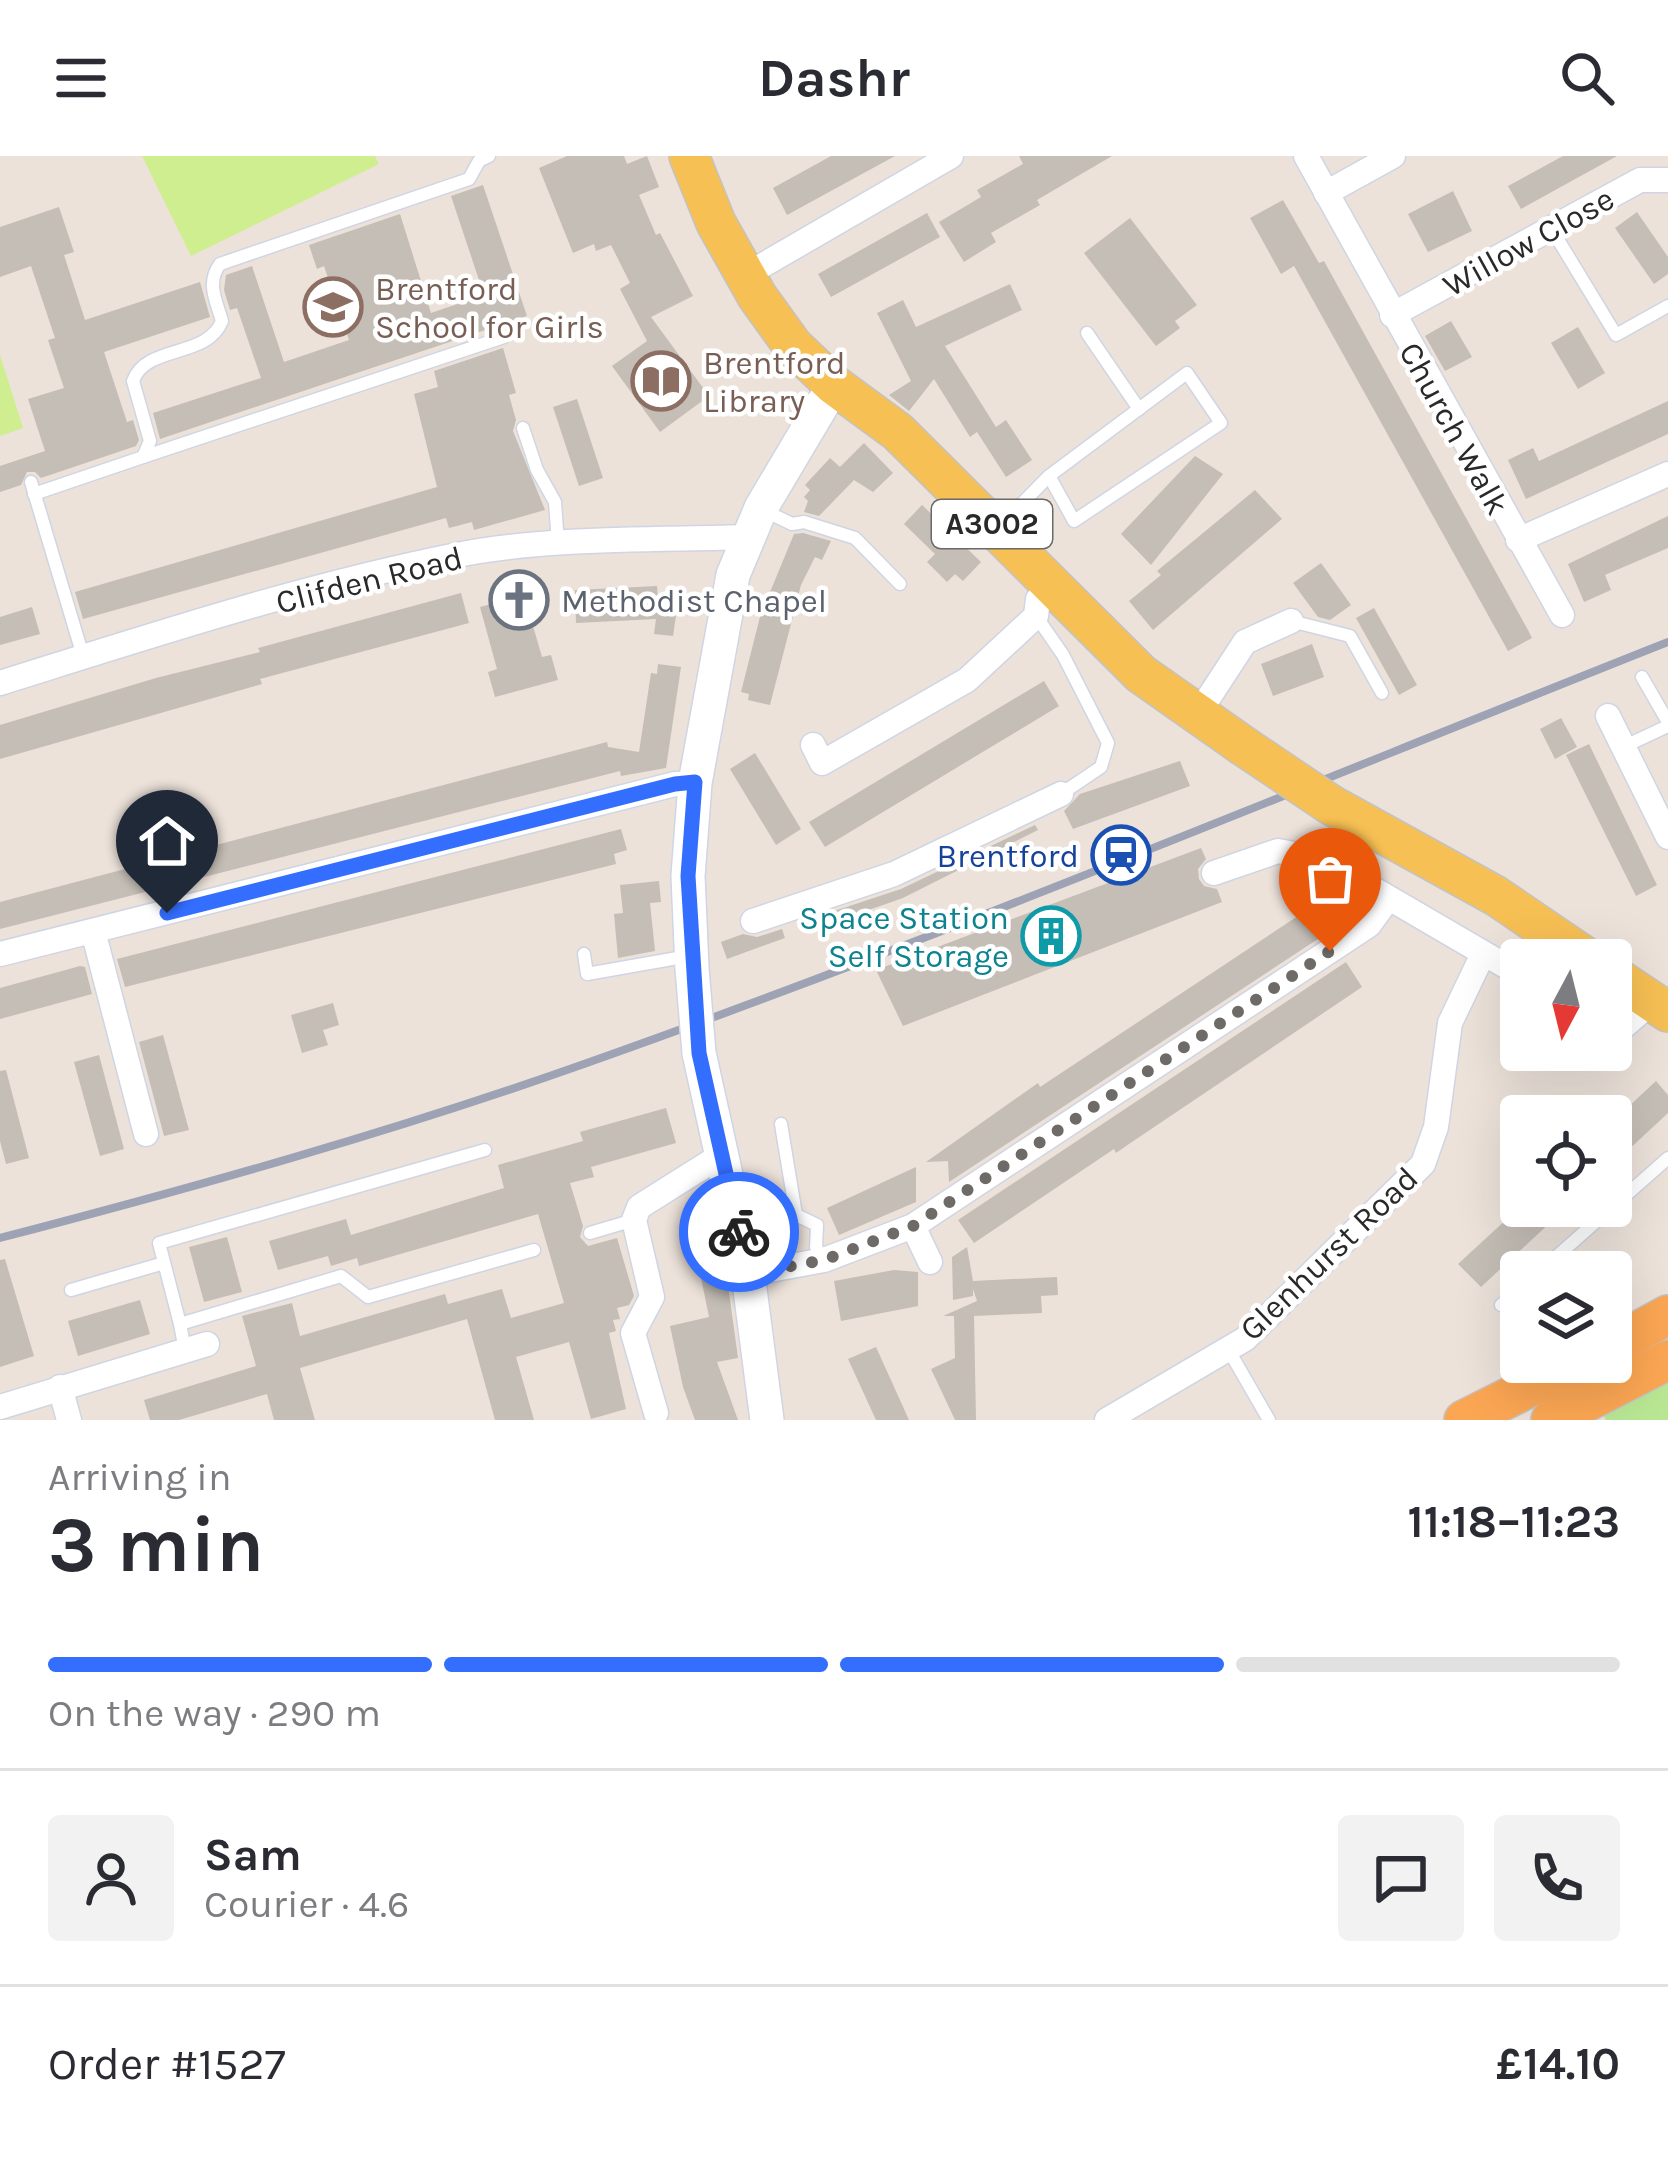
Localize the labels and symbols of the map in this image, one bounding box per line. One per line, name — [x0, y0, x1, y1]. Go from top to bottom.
street label: Willow Close — [1436, 179, 1621, 304]
place label: Brentford School for Girls — [375, 270, 604, 346]
school or university icon: Brentford School for Girls — [302, 276, 364, 338]
street label: Church Walk — [1391, 336, 1517, 521]
place label: Brentford Library — [703, 344, 846, 420]
library icon: Brentford Library — [630, 350, 692, 412]
road number: A3002 — [932, 500, 1052, 548]
street label: Clifden Road — [272, 538, 466, 621]
church icon: Methodist Chapel — [488, 569, 550, 631]
place label: Methodist Chapel — [561, 582, 827, 620]
pin — [116, 790, 218, 913]
station icon: Brentford — [1090, 824, 1152, 886]
pin — [1279, 828, 1381, 951]
place label: Brentford — [936, 837, 1079, 875]
place label: Space Station Self Storage — [799, 899, 1009, 975]
building icon: Space Station Self Storage — [1020, 905, 1082, 967]
north arrow — [1500, 939, 1632, 1071]
street label: Glenhurst Road — [1232, 1159, 1426, 1348]
courier — [679, 1172, 799, 1292]

